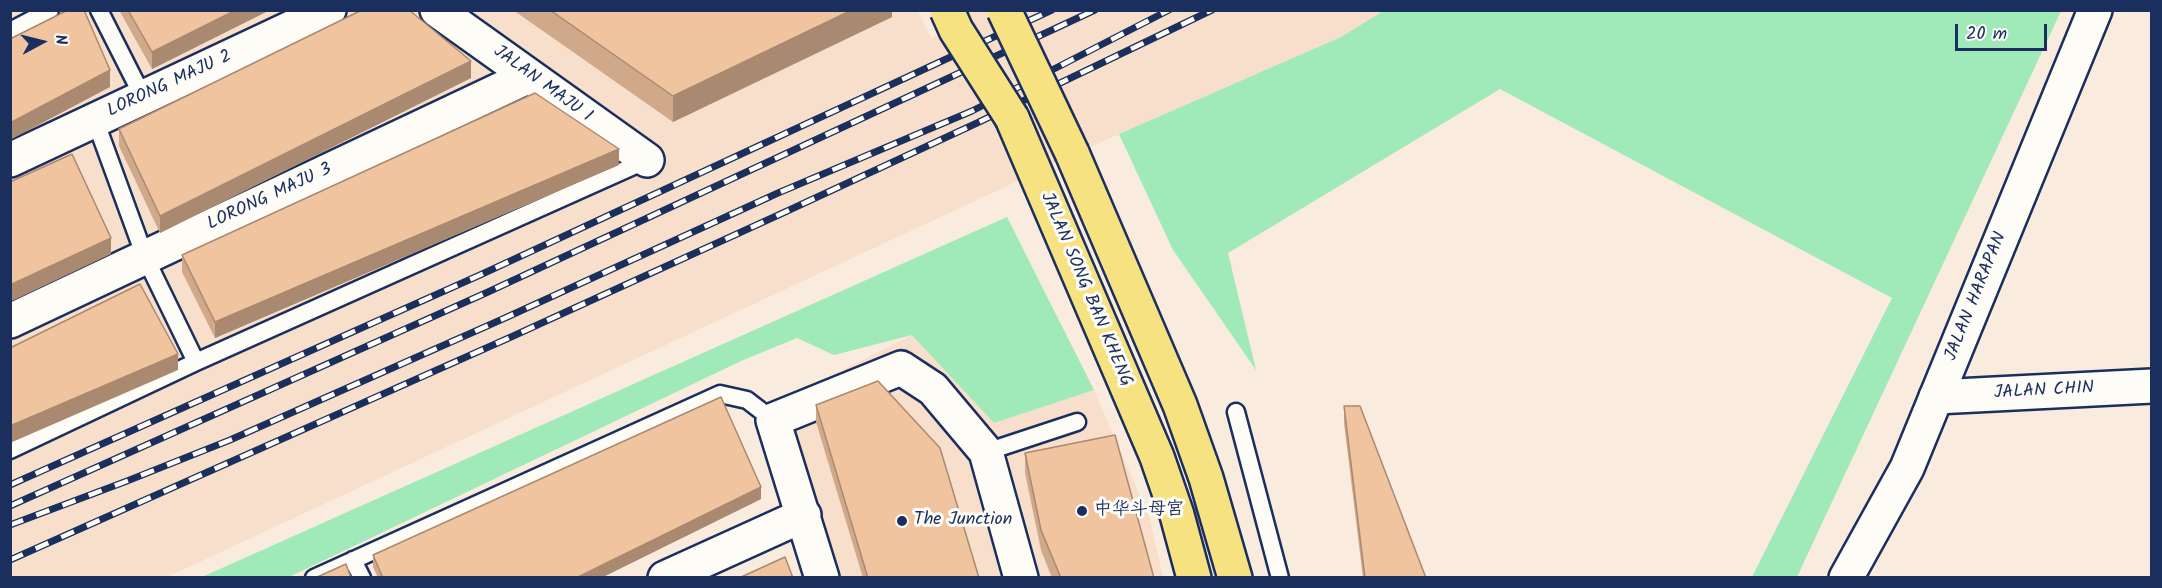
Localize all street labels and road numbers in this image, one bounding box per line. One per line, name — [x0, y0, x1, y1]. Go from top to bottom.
street label: JALAN MAJU 1 — [488, 42, 596, 128]
street label: LORONG MAJU 2 — [104, 47, 236, 123]
street label: LORONG MAJU 3 — [204, 160, 336, 236]
street label: JALAN SONG BAN KHENG — [1034, 190, 1136, 390]
street label: JALAN HARAPAN — [1941, 229, 2013, 365]
street label: JALAN CHIN — [1993, 379, 2095, 405]

